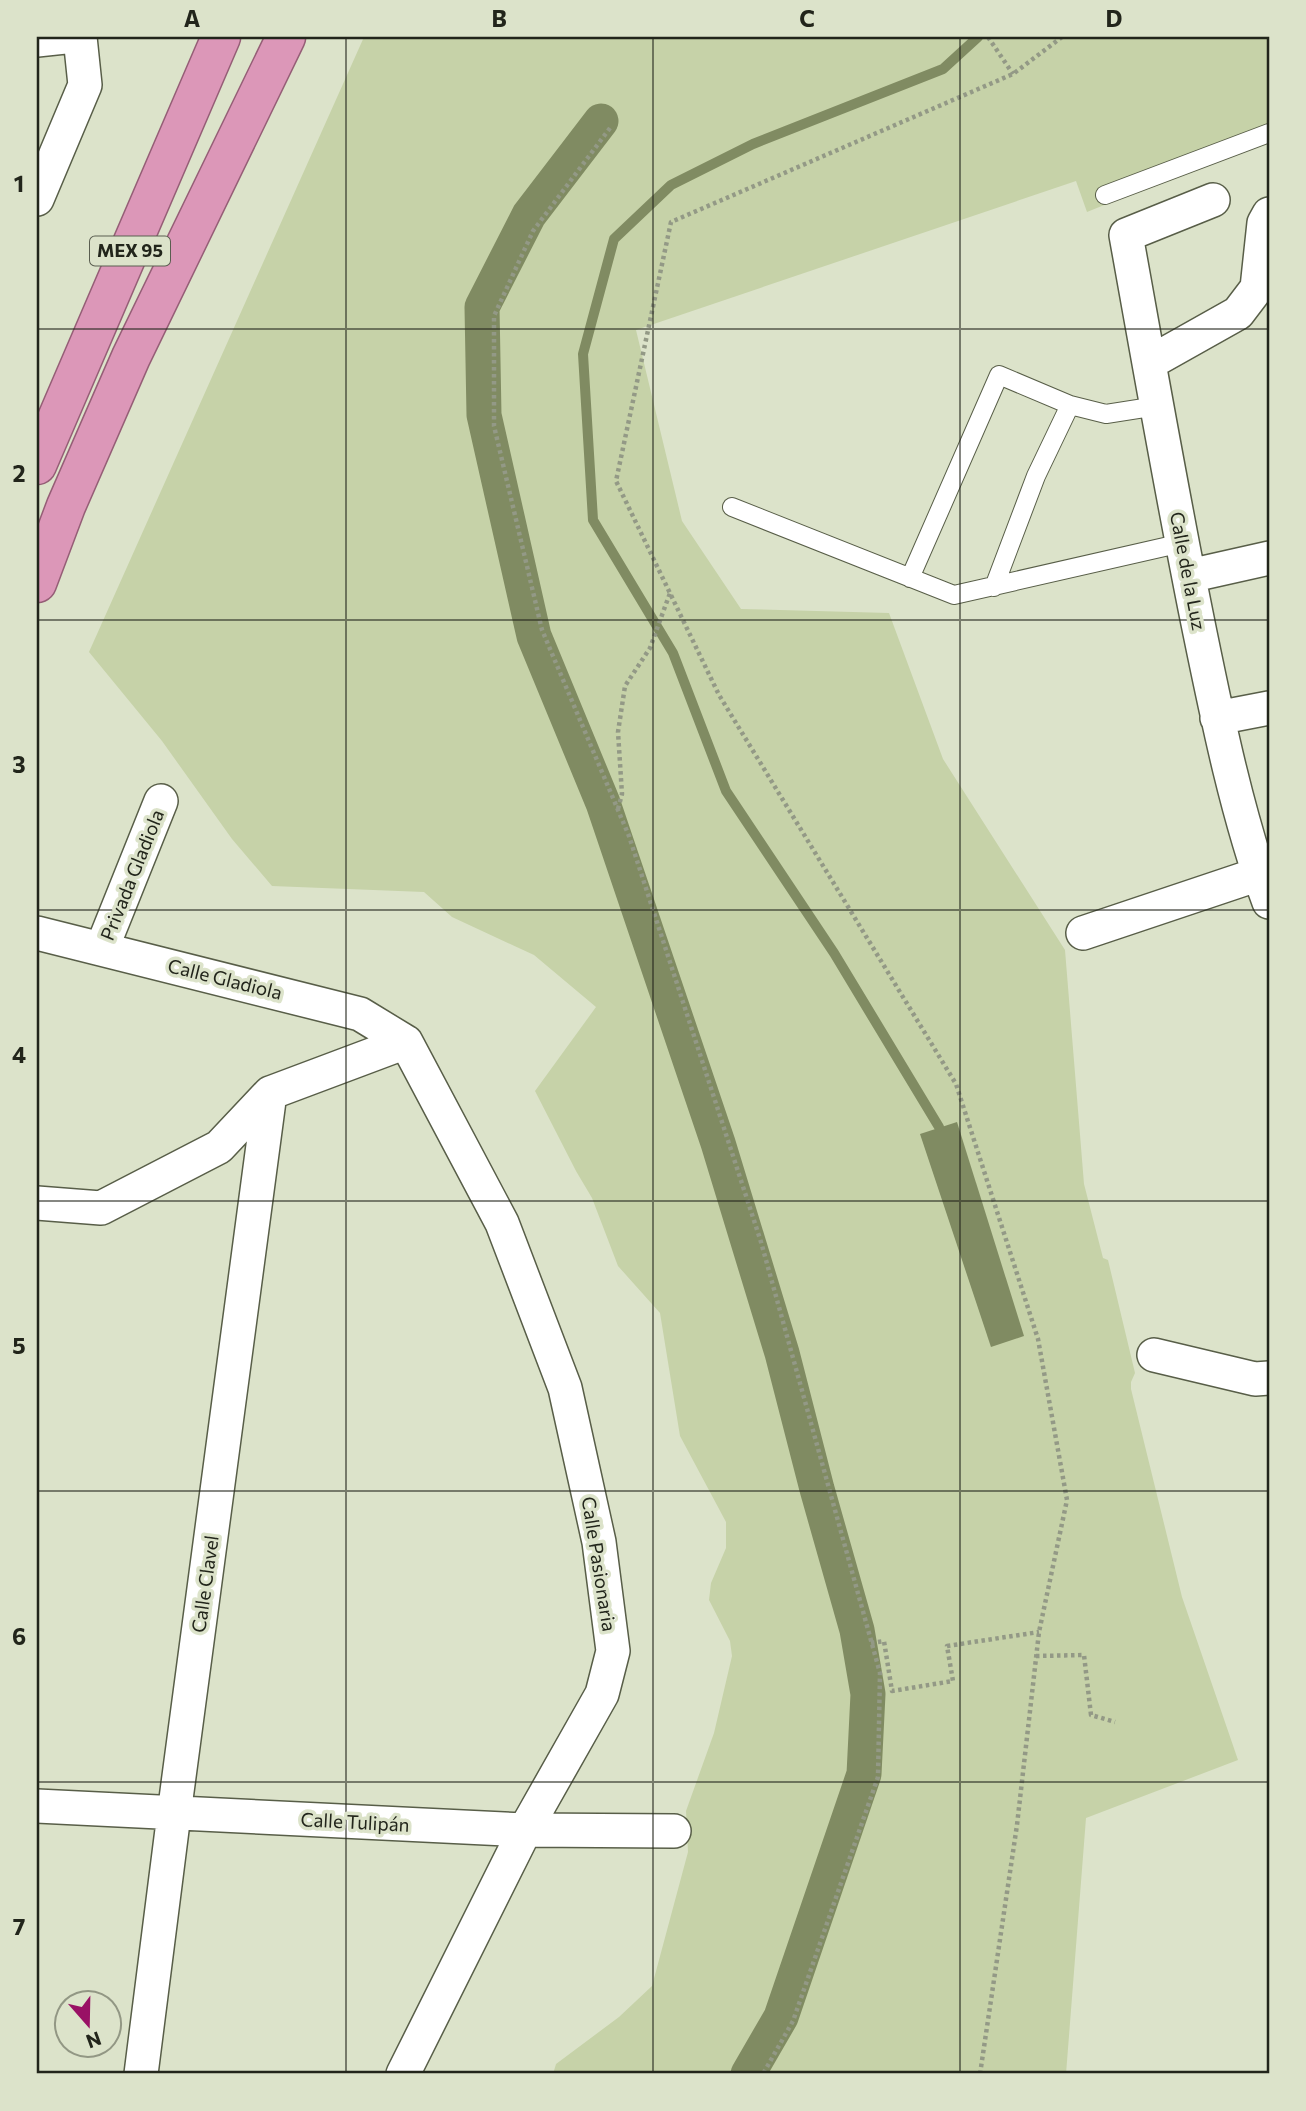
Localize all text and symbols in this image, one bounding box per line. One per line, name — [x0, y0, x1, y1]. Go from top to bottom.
text: A — [184, 4, 201, 32]
text: B — [491, 4, 507, 32]
text: C — [799, 4, 815, 32]
text: D — [1106, 4, 1123, 32]
text: 1 — [14, 169, 24, 197]
road number: MEX 95 — [90, 236, 170, 265]
text: 2 — [12, 459, 26, 487]
street label: Calle de la Luz — [1166, 510, 1211, 632]
text: 3 — [12, 750, 26, 778]
street label: Privada Gladiola — [95, 806, 168, 944]
street label: Calle Gladiola — [166, 953, 285, 1004]
text: 4 — [12, 1040, 26, 1068]
text: 5 — [12, 1331, 26, 1359]
street label: Calle Pasionaria — [577, 1495, 622, 1633]
street label: Calle Clavel — [186, 1534, 223, 1634]
text: 6 — [12, 1622, 26, 1650]
street label: Calle Tulipán — [300, 1807, 410, 1836]
text: 7 — [13, 1912, 25, 1940]
north arrow — [52, 1988, 122, 2058]
text: N — [83, 2027, 105, 2054]

